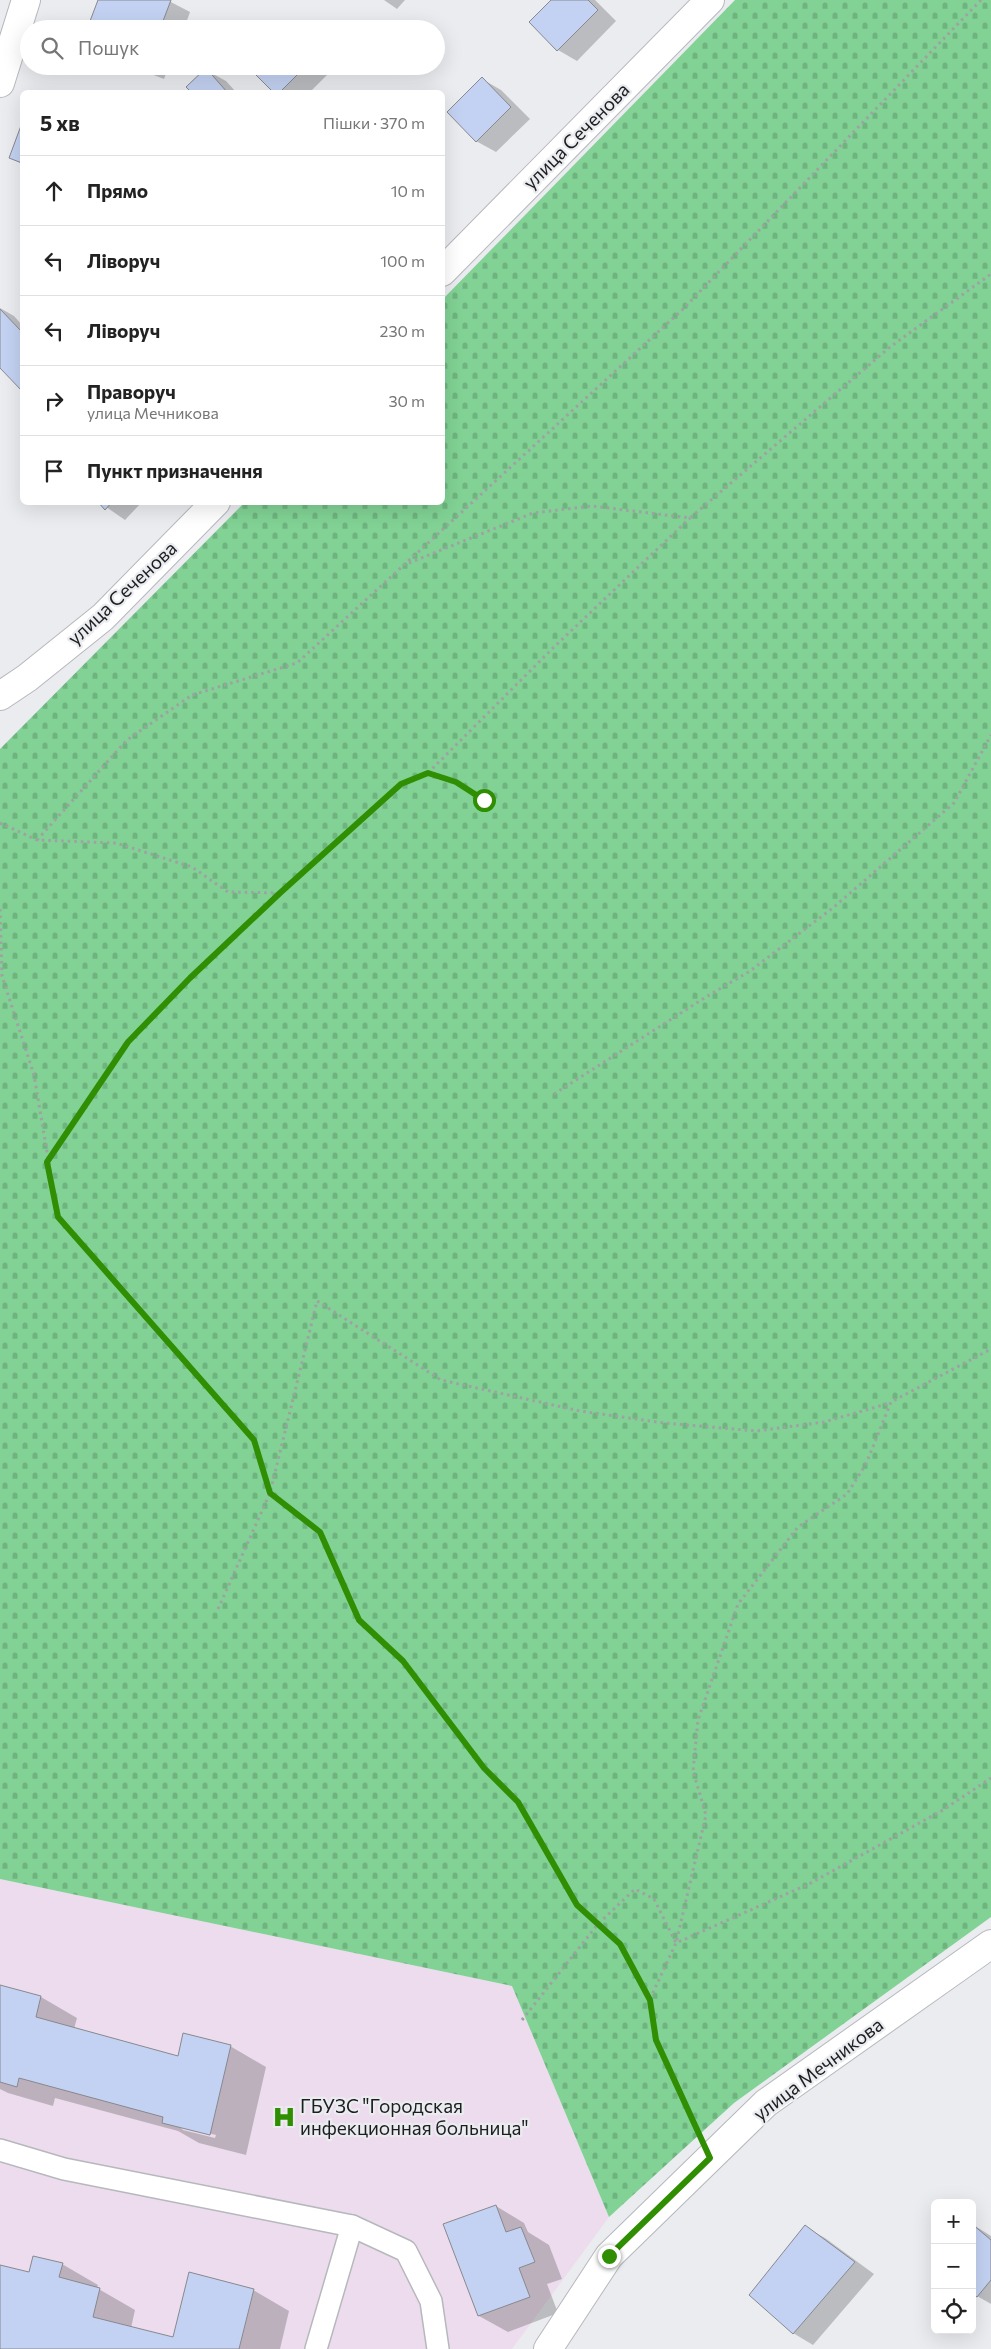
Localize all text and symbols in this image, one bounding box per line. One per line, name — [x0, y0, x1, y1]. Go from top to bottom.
search box — [20, 20, 445, 75]
icon: search — [38, 34, 66, 62]
text: Пошук — [78, 36, 139, 59]
street label: улица Сеченова — [518, 78, 634, 194]
text: 5 хв — [40, 110, 80, 135]
text: Пішки · 370 m — [323, 113, 425, 132]
icon: ahead — [40, 177, 68, 205]
text: Прямо — [87, 179, 148, 202]
text: 10 m — [391, 181, 425, 200]
icon: left — [40, 247, 68, 275]
text: Ліворуч — [87, 249, 160, 272]
text: 100 m — [380, 251, 425, 270]
icon: left — [40, 317, 68, 345]
text: Ліворуч — [87, 319, 160, 342]
text: 230 m — [380, 321, 425, 340]
text: Праворуч — [87, 380, 176, 403]
icon: right — [40, 387, 68, 415]
text: 30 m — [388, 391, 425, 410]
text: улица Мечникова — [87, 403, 219, 422]
icon: arrive — [40, 457, 68, 485]
text: Пункт призначення — [87, 459, 263, 482]
street label: улица Сеченова — [62, 536, 181, 649]
route start — [473, 789, 496, 812]
street label: улица Мечникова — [748, 2012, 887, 2125]
place label: ГБУЗС "Городская инфекционная больница" — [300, 2094, 528, 2139]
hospital icon: ГБУЗС "Городская инфекционная больница" — [271, 2104, 297, 2130]
map controls — [931, 2199, 976, 2334]
button: + — [931, 2199, 976, 2244]
button: − — [931, 2244, 976, 2289]
route end — [598, 2245, 621, 2268]
button: locate — [931, 2289, 976, 2334]

